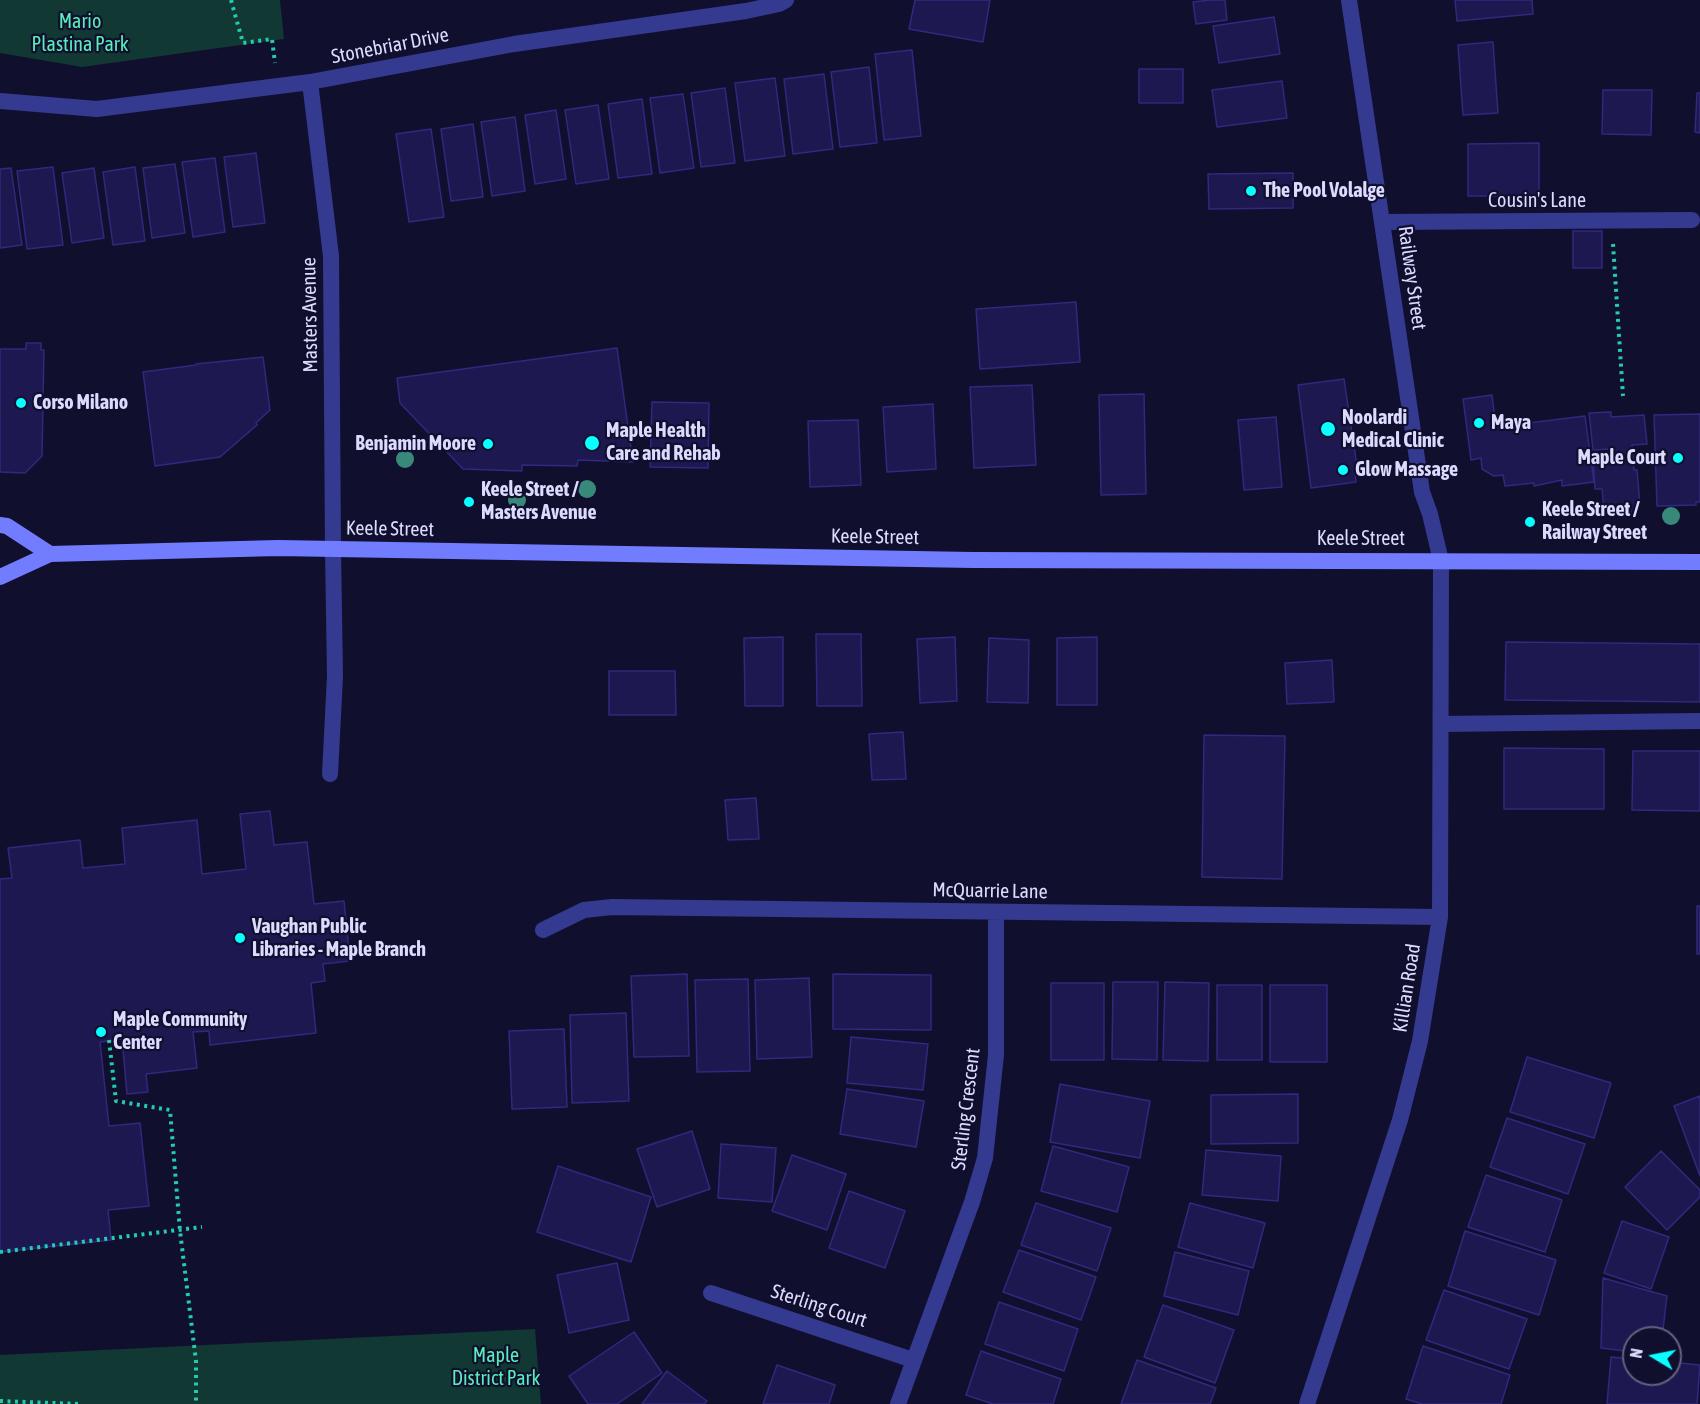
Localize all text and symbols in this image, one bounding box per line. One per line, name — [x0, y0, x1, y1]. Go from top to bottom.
park label: Mario Plastina Park — [32, 10, 128, 57]
street label: Stonebriar Drive — [329, 23, 451, 69]
place label: The Pool Volalge — [1263, 179, 1385, 203]
marker: The Pool Volalge — [1244, 184, 1258, 198]
street label: Cousin's Lane — [1488, 189, 1586, 213]
street label: Railway Street — [1393, 224, 1431, 332]
street label: Masters Avenue — [297, 257, 323, 373]
place label: Corso Milano — [33, 391, 128, 415]
marker: Corso Milano — [14, 396, 28, 410]
place label: Noolardi Medical Clinic — [1342, 406, 1444, 453]
place label: Maya — [1491, 411, 1531, 435]
marker: Maya — [1472, 416, 1486, 430]
place label: Maple Health Care and Rehab — [606, 419, 721, 466]
marker: Noolardi Medical Clinic — [1319, 420, 1337, 438]
place label: Benjamin Moore — [355, 432, 476, 456]
marker: Maple Health Care and Rehab — [583, 434, 601, 452]
marker: Benjamin Moore — [481, 437, 495, 451]
place label: Maple Court — [1577, 446, 1666, 470]
marker: Maple Court — [1671, 451, 1685, 465]
place label: Glow Massage — [1355, 458, 1458, 482]
marker: Glow Massage — [1336, 463, 1350, 477]
place label: Keele Street / Masters Avenue — [481, 478, 596, 525]
marker: Keele Street / Masters Avenue — [462, 495, 476, 509]
place label: Keele Street / Railway Street — [1542, 498, 1647, 545]
marker: Keele Street / Railway Street — [1523, 515, 1537, 529]
street label: Keele Street — [346, 516, 434, 542]
street label: Keele Street — [831, 524, 919, 550]
street label: Keele Street — [1317, 527, 1405, 551]
street label: McQuarrie Lane — [932, 878, 1048, 904]
place label: Vaughan Public Libraries - Maple Branch — [252, 915, 426, 962]
marker: Vaughan Public Libraries - Maple Branch — [233, 931, 247, 945]
street label: Killian Road — [1388, 942, 1426, 1034]
place label: Maple Community Center — [113, 1008, 247, 1055]
marker: Maple Community Center — [94, 1025, 108, 1039]
street label: Sterling Crescent — [947, 1047, 985, 1171]
street label: Sterling Court — [768, 1279, 870, 1333]
north arrow — [1622, 1326, 1682, 1386]
park label: Maple District Park — [452, 1344, 540, 1391]
text: N — [1627, 1347, 1646, 1359]

